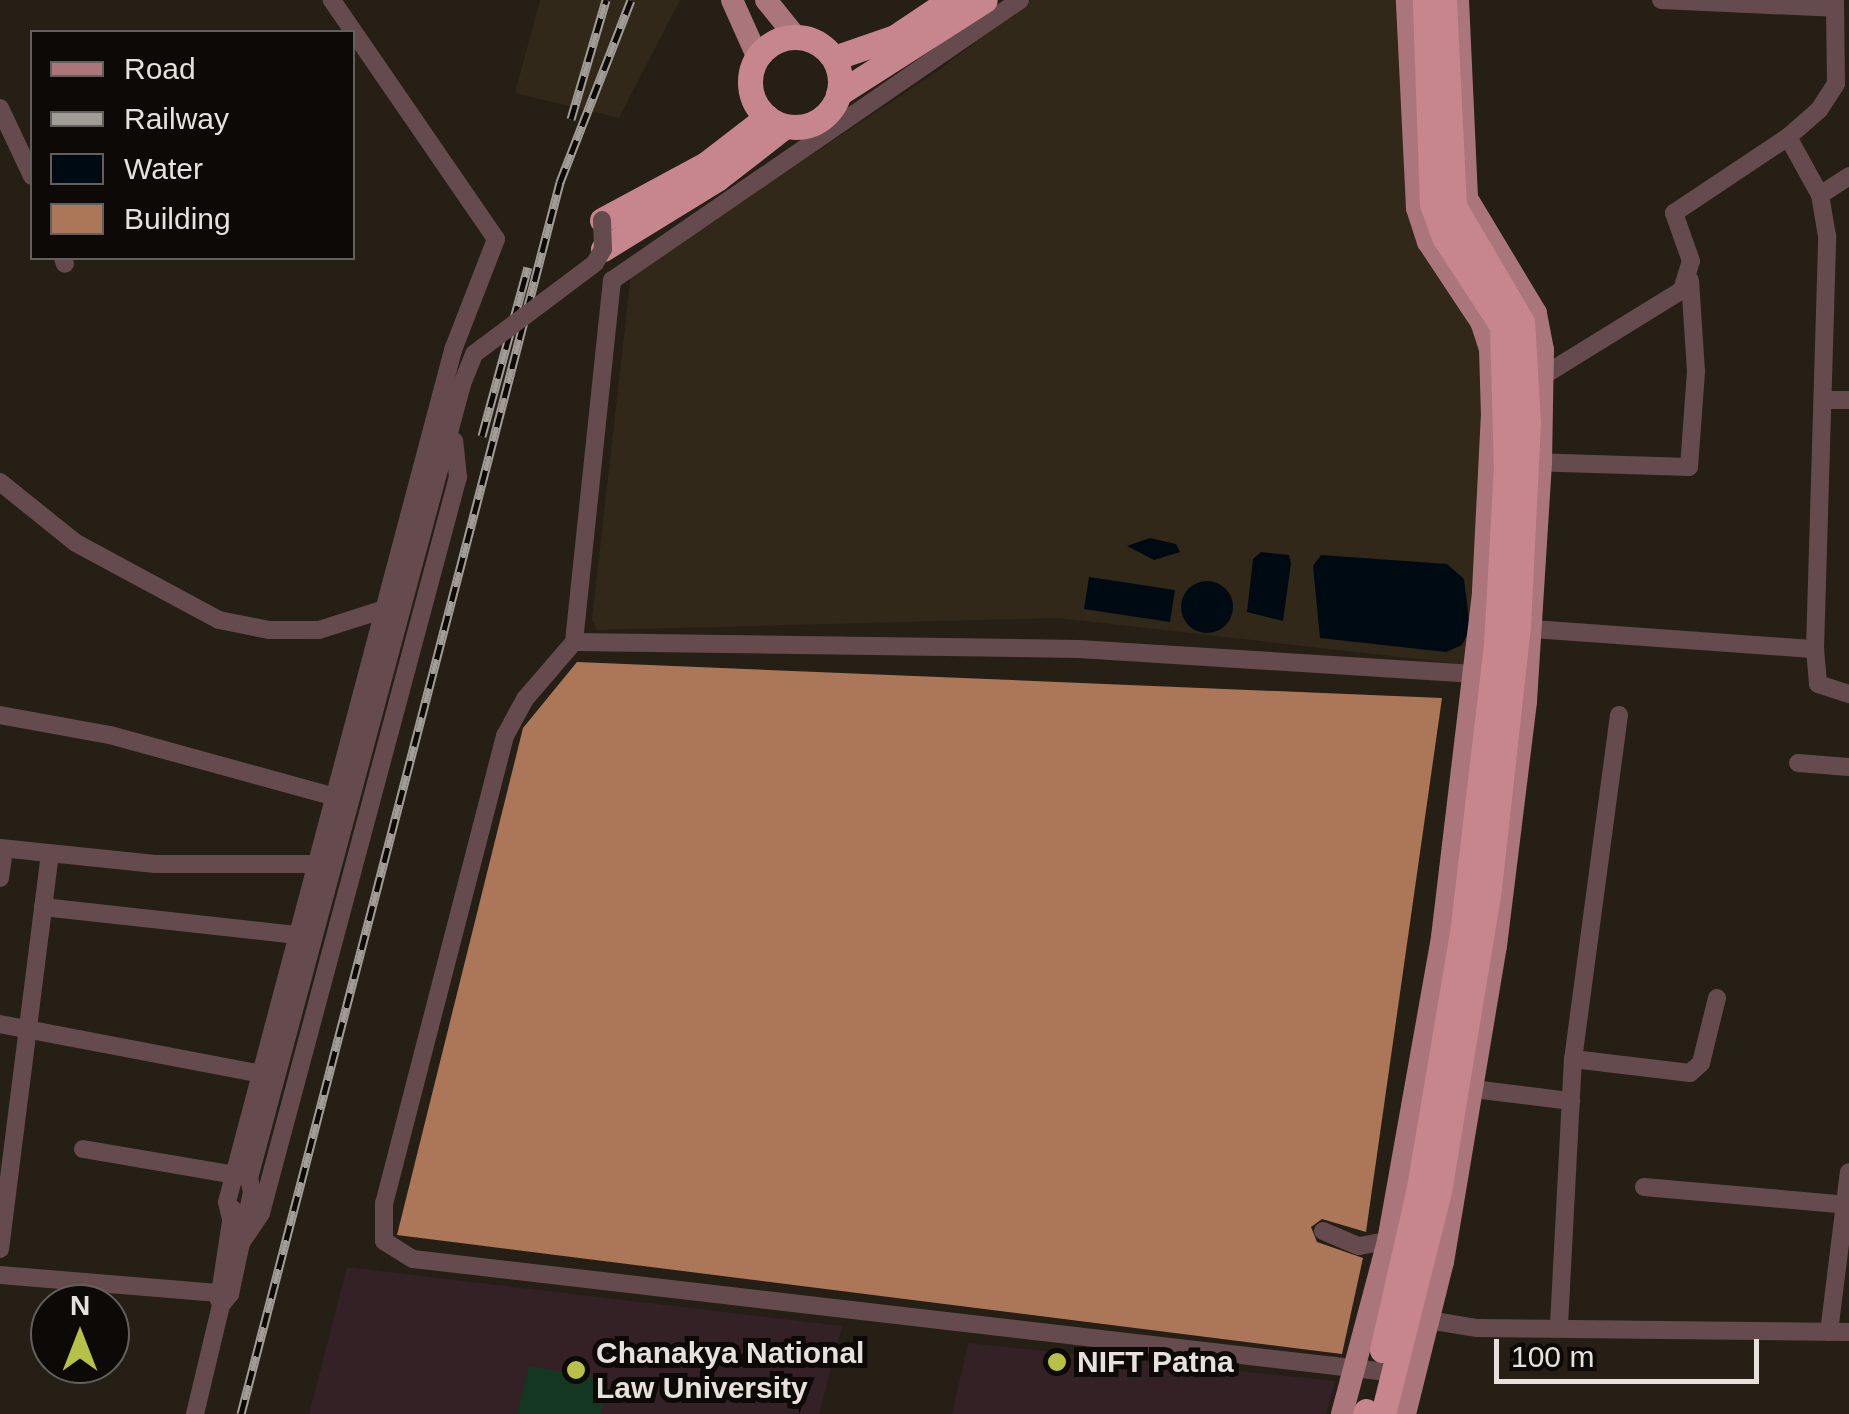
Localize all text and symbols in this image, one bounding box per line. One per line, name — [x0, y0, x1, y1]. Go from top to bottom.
legend — [30, 30, 355, 260]
text: Road — [124, 52, 196, 85]
text: Railway — [124, 102, 229, 135]
text: Water — [124, 152, 203, 185]
text: Building — [124, 202, 231, 235]
north arrow — [30, 1284, 130, 1384]
text: N — [70, 1290, 90, 1321]
scale bar — [1499, 1319, 1764, 1381]
place label: Chanakya National Law University — [596, 1335, 864, 1406]
text: 100 m — [1511, 1340, 1594, 1373]
place label: NIFT Patna — [1077, 1344, 1234, 1380]
marker: NIFT Patna — [1046, 1351, 1068, 1373]
marker: Chanakya National Law University — [565, 1359, 587, 1381]

